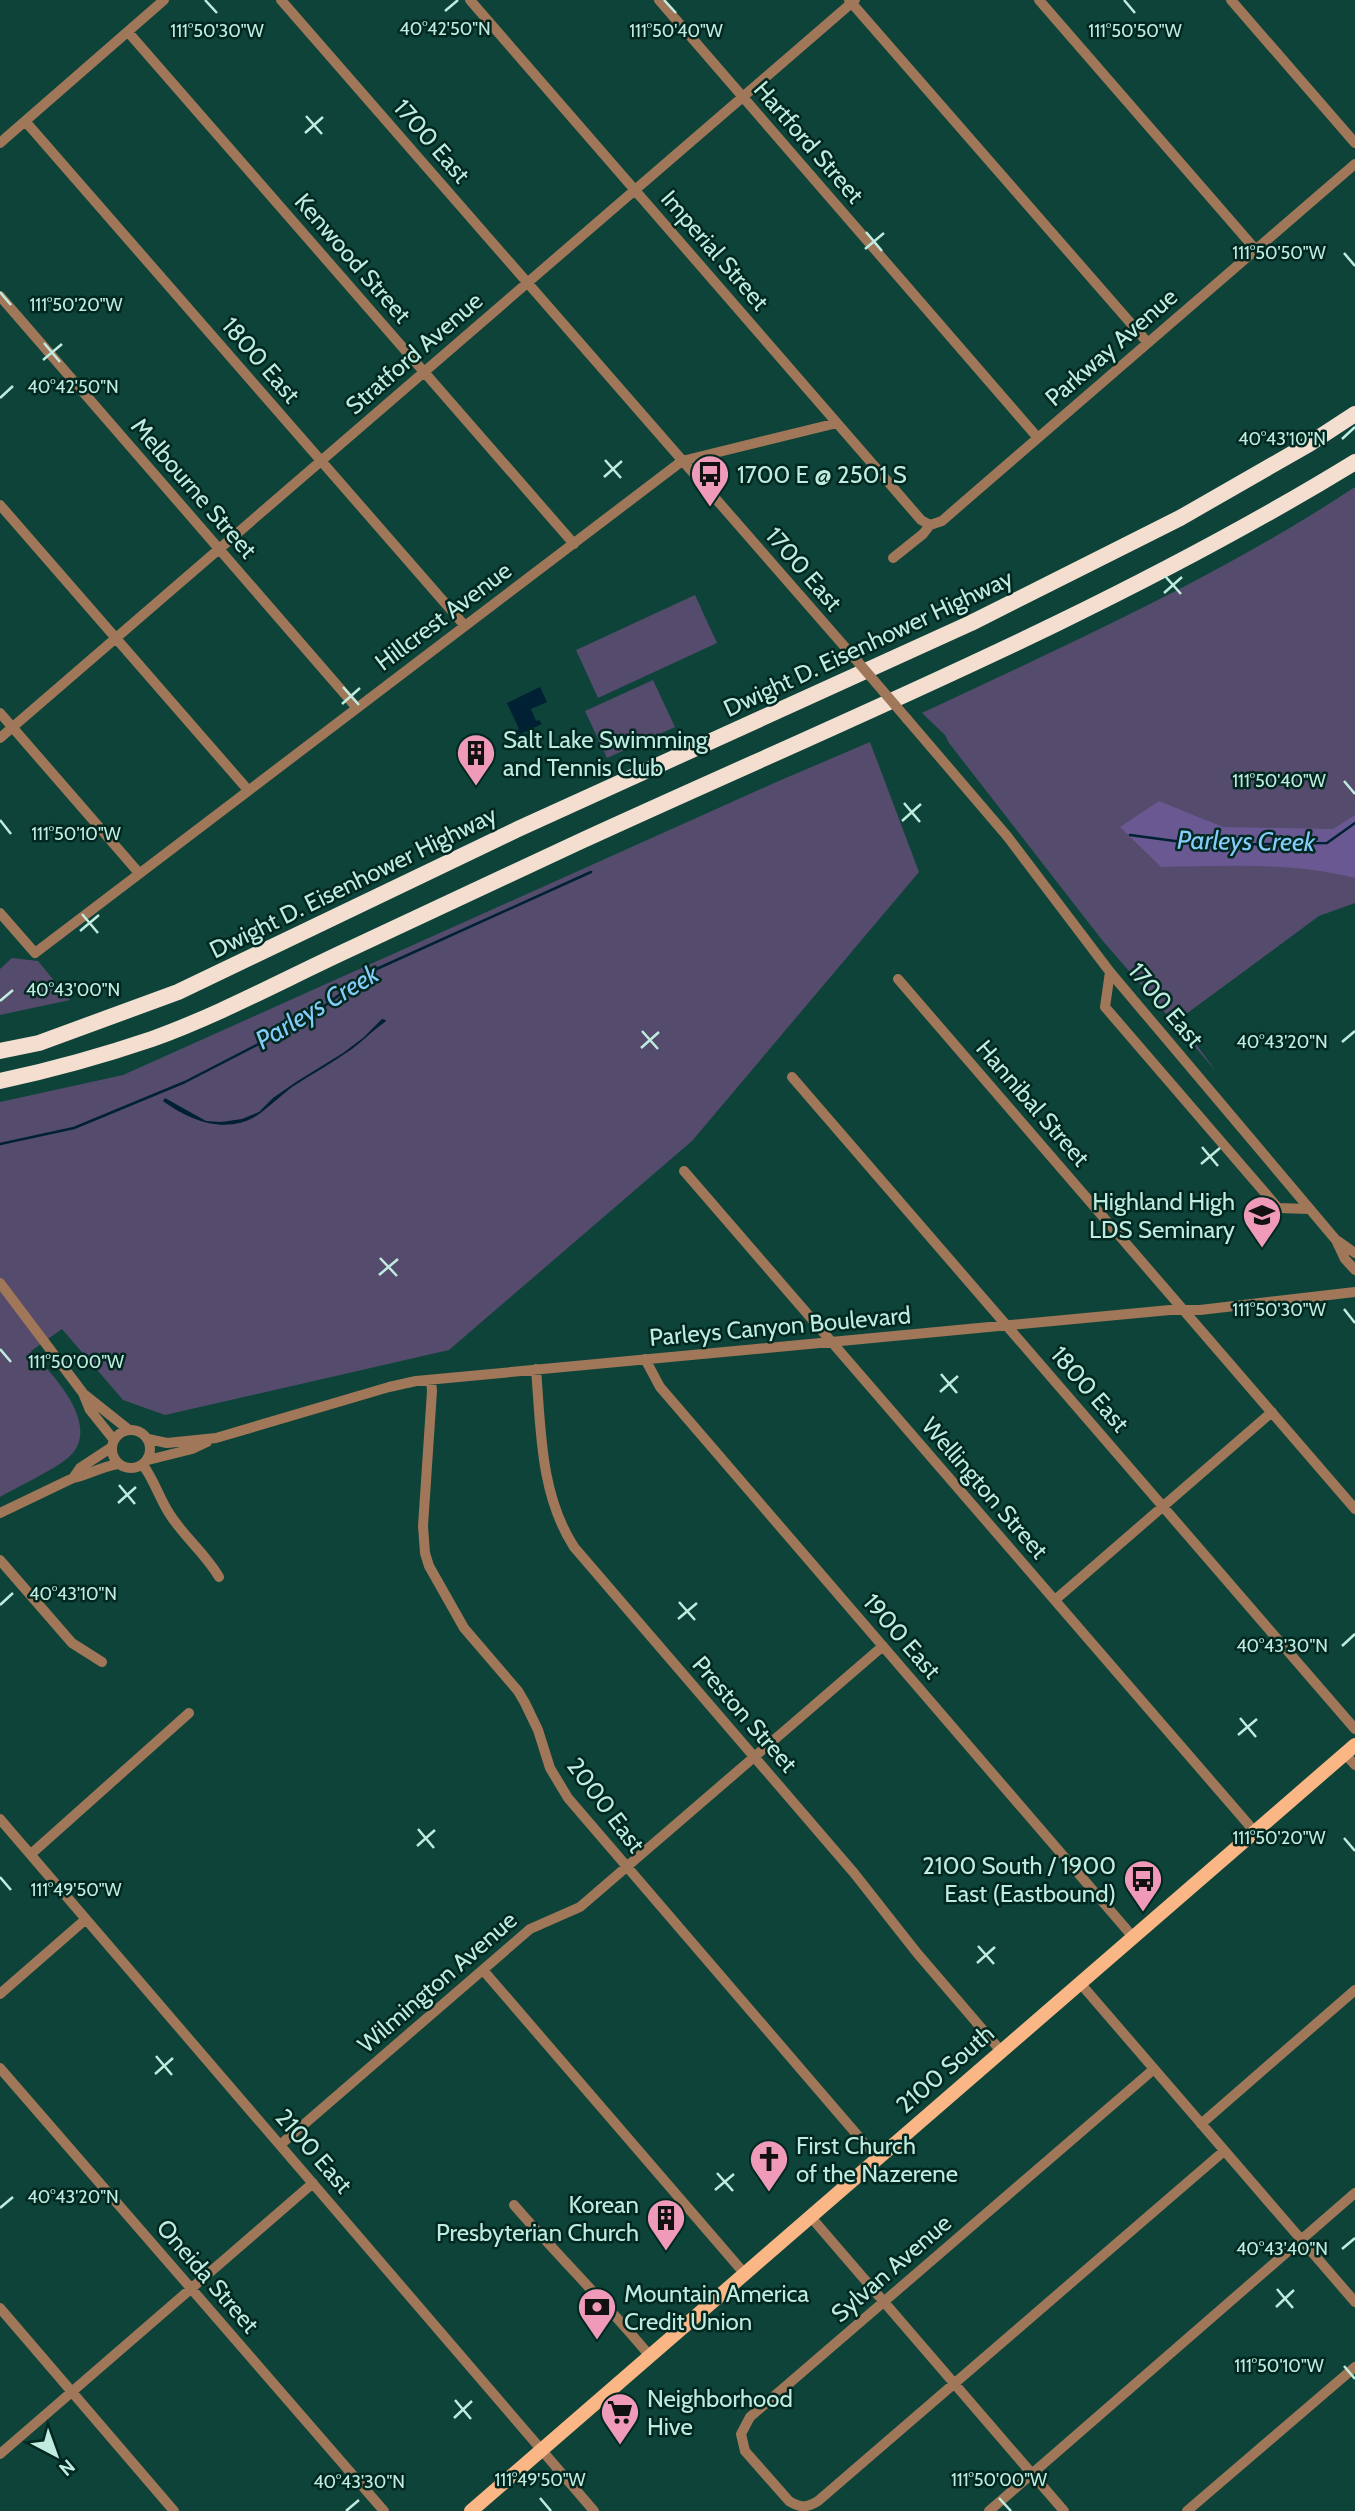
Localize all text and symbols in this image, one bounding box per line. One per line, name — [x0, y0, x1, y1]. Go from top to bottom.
text: 40°42'50"N — [399, 18, 491, 40]
text: 111°50'30"W — [170, 20, 264, 42]
text: 111°50'40"W — [629, 20, 723, 42]
text: 111°50'50"W — [1088, 20, 1182, 42]
street label: Hartford Street — [748, 75, 870, 209]
street label: 1700 East — [388, 93, 476, 189]
street label: Imperial Street — [655, 184, 775, 316]
street label: Kenwood Street — [289, 187, 417, 329]
text: 111°50'50"W — [1232, 242, 1326, 264]
street label: Parkway Avenue — [1039, 282, 1183, 412]
street label: Stratford Avenue — [340, 286, 488, 420]
text: 111°50'20"W — [29, 294, 123, 316]
street label: 1800 East — [216, 311, 306, 409]
text: 40°42'50"N — [27, 376, 119, 398]
street label: Melbourne Street — [125, 412, 263, 564]
text: 40°43'10"N — [1238, 428, 1326, 450]
bus stop icon: 1700 E @ 2501 S — [689, 453, 731, 508]
place label: 1700 E @ 2501 S — [737, 460, 907, 489]
street label: 1700 East — [760, 521, 848, 617]
street label: Hillcrest Avenue — [369, 555, 517, 677]
street label: Dwight D. Eisenhower Highway — [719, 563, 1017, 723]
place label: Salt Lake Swimming and Tennis Club — [503, 725, 709, 782]
building icon: Salt Lake Swimming and Tennis Club — [455, 732, 497, 787]
text: 111°50'40"W — [1232, 770, 1326, 792]
street label: Dwight D. Eisenhower Highway — [205, 800, 501, 964]
text: 111°50'10"W — [31, 823, 121, 845]
water label: Parleys Creek — [1177, 824, 1316, 858]
water label: Parleys Creek — [249, 957, 385, 1056]
street label: 1700 East — [1122, 957, 1210, 1053]
text: 40°43'00"N — [26, 979, 120, 1001]
text: 40°43'20"N — [1236, 1031, 1328, 1053]
street label: Hannibal Street — [970, 1034, 1096, 1172]
place label: Highland High LDS Seminary — [1089, 1187, 1235, 1244]
school or university icon: Highland High LDS Seminary — [1241, 1194, 1283, 1249]
text: 111°50'30"W — [1232, 1299, 1326, 1321]
street label: Parleys Canyon Boulevard — [648, 1300, 912, 1352]
street label: 1800 East — [1045, 1340, 1135, 1438]
text: 111°50'00"W — [28, 1351, 124, 1373]
street label: Wellington Street — [916, 1411, 1054, 1565]
text: 40°43'10"N — [29, 1583, 117, 1605]
street label: 1900 East — [857, 1588, 947, 1684]
text: 40°43'30"N — [1236, 1635, 1328, 1657]
street label: Preston Street — [687, 1650, 803, 1778]
street label: 2000 East — [561, 1752, 651, 1858]
text: 111°50'20"W — [1232, 1827, 1326, 1849]
place label: 2100 South / 1900 East (Eastbound) — [922, 1851, 1116, 1908]
bus stop icon: 2100 South / 1900 East (Eastbound) — [1122, 1858, 1164, 1913]
text: 111°49'50"W — [30, 1879, 122, 1901]
street label: Wilmington Avenue — [352, 1905, 522, 2059]
street label: 2100 South — [890, 2019, 1000, 2119]
street label: 2100 East — [270, 2103, 358, 2199]
place label: First Church of the Nazerene — [796, 2131, 958, 2188]
church icon: First Church of the Nazerene — [748, 2138, 790, 2193]
text: 40°43'20"N — [27, 2186, 119, 2208]
place label: Korean Presbyterian Church — [436, 2190, 639, 2247]
building icon: Korean Presbyterian Church — [645, 2197, 687, 2252]
street label: Sylvan Avenue — [825, 2208, 957, 2328]
street label: Oneida Street — [151, 2213, 265, 2339]
text: 40°43'40"N — [1236, 2238, 1328, 2260]
place label: Mountain America Credit Union — [624, 2279, 809, 2336]
bank icon: Mountain America Credit Union — [576, 2286, 618, 2341]
text: 111°50'10"W — [1234, 2355, 1324, 2377]
place label: Neighborhood Hive — [647, 2384, 793, 2441]
supermarket icon: Neighborhood Hive — [599, 2391, 641, 2446]
north arrow — [21, 2420, 91, 2490]
text: N — [54, 2454, 79, 2481]
text: 111°49'50"W — [494, 2469, 586, 2491]
text: 111°50'00"W — [951, 2469, 1047, 2491]
text: 40°43'30"N — [313, 2471, 405, 2493]

